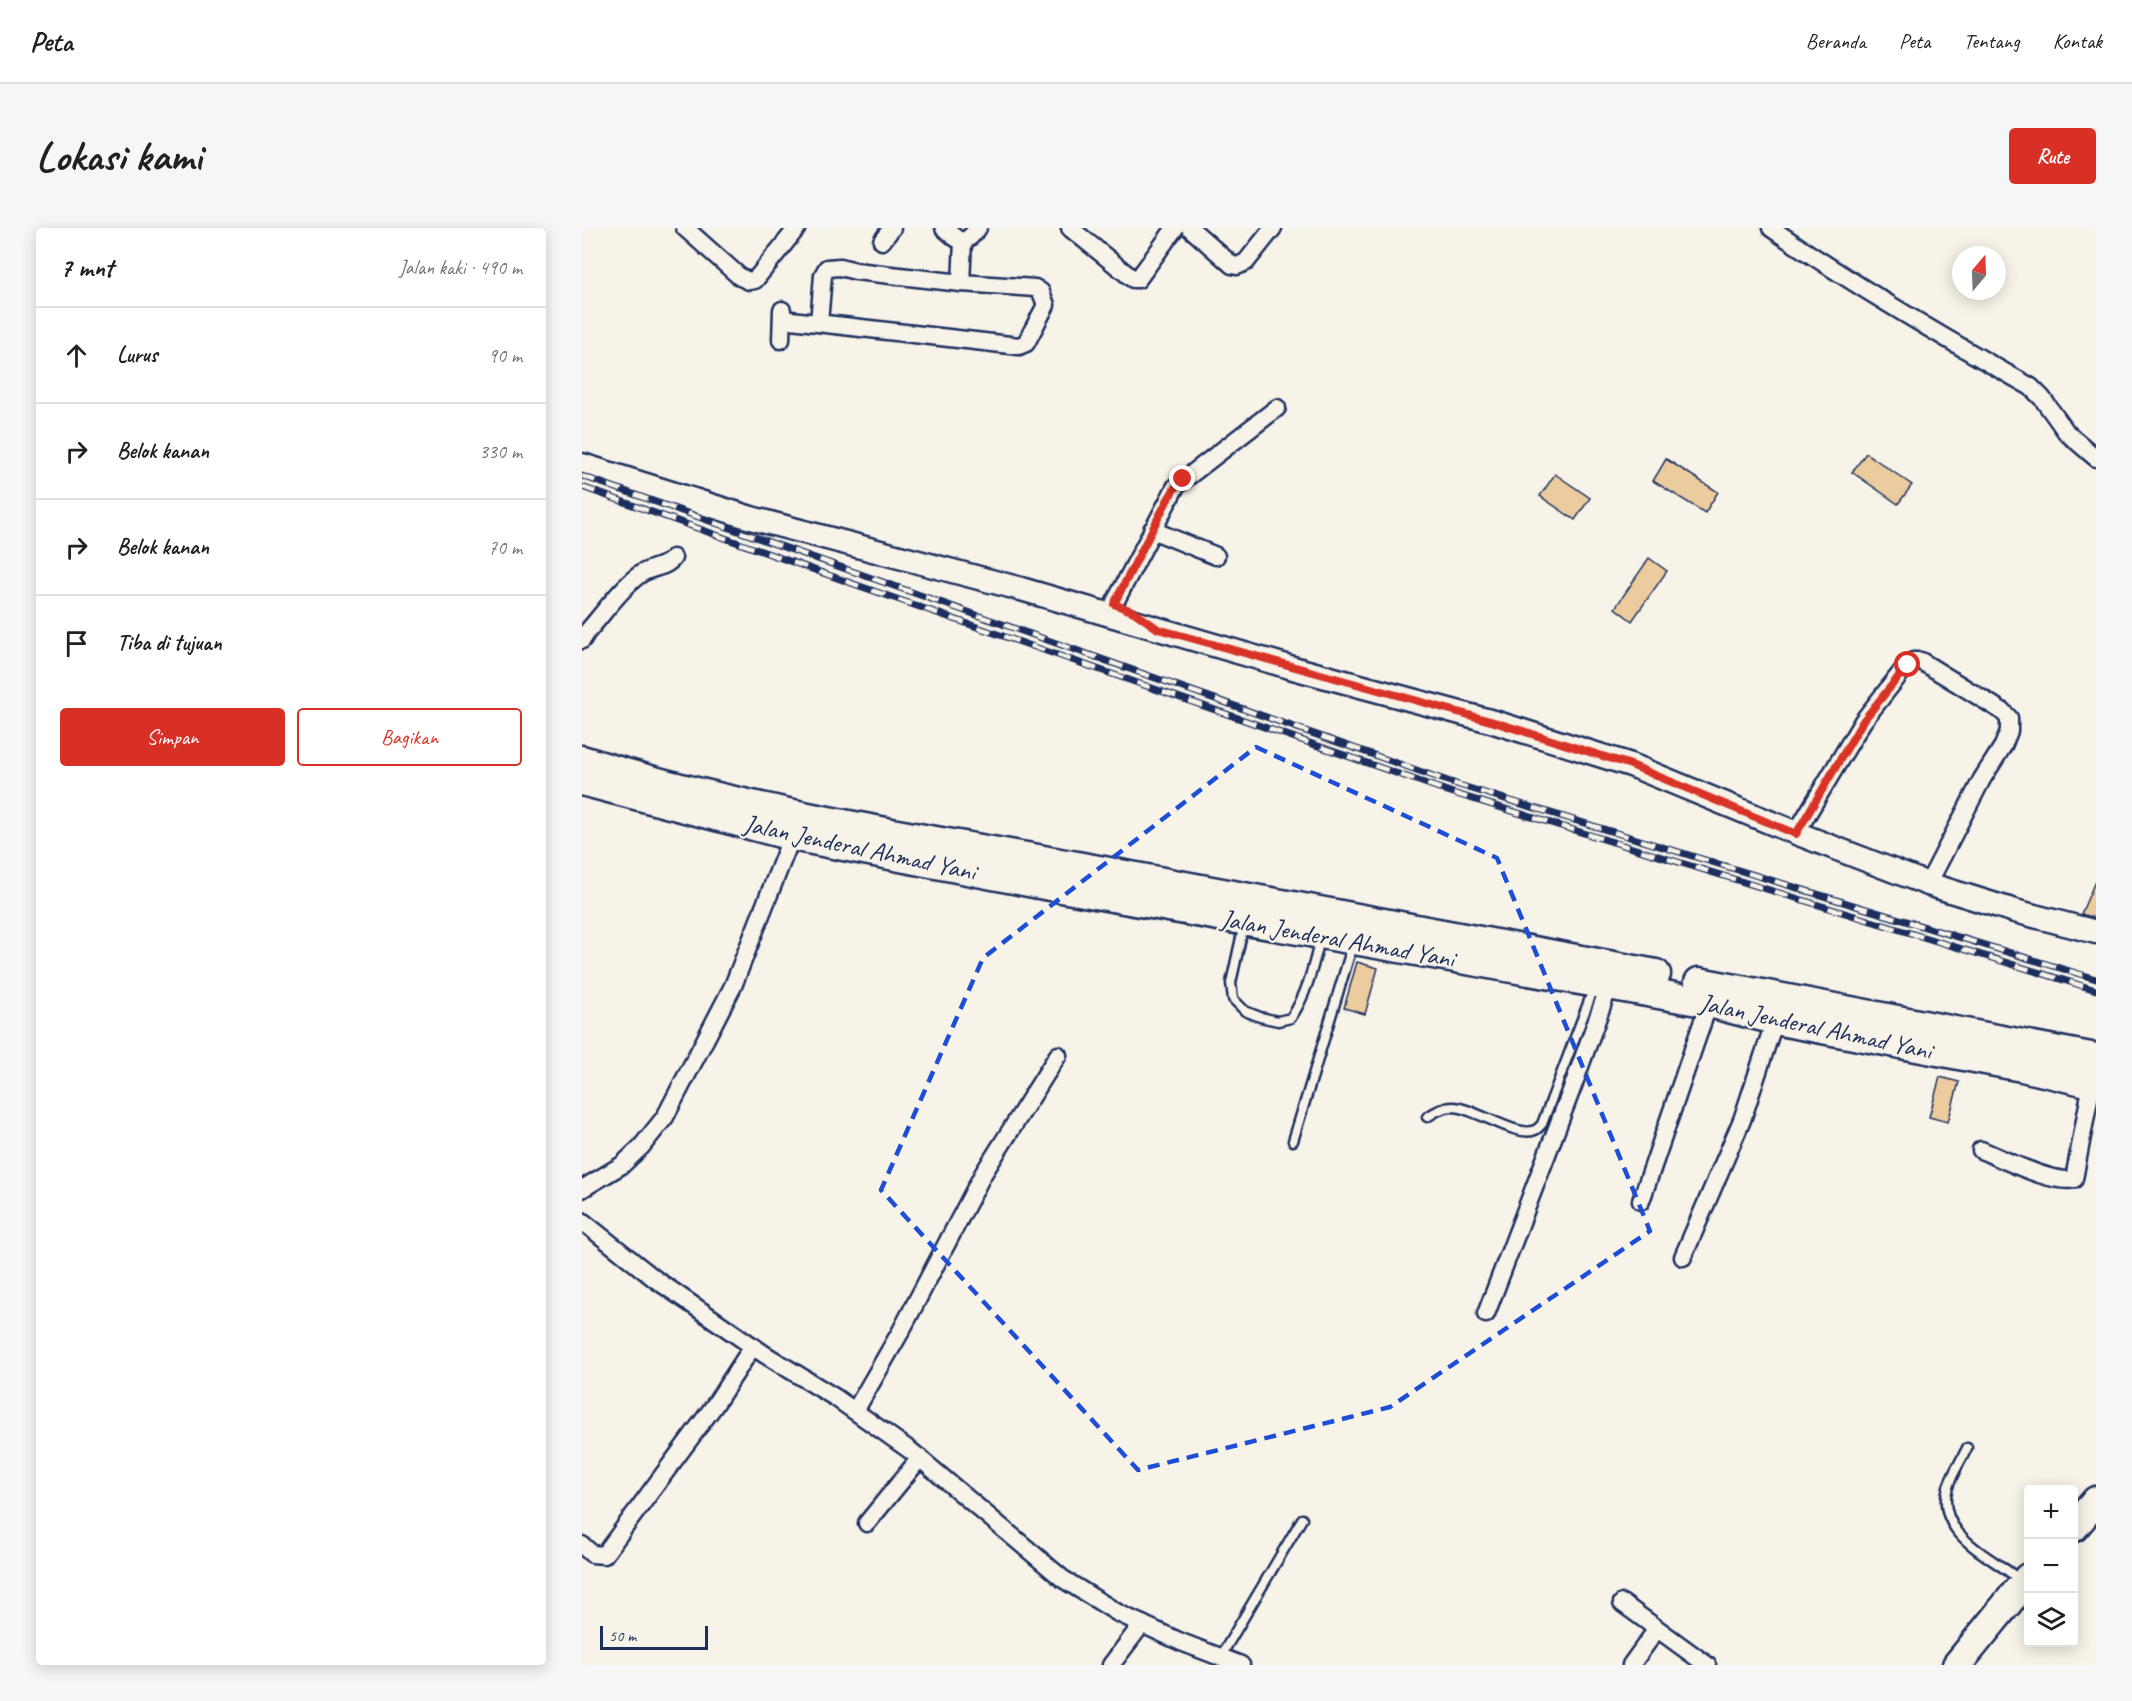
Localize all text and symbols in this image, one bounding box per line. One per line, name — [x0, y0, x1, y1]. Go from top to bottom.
text: Peta — [30, 24, 73, 59]
text: Beranda — [1806, 28, 1866, 54]
text: Peta — [1899, 28, 1930, 54]
text: Tentang — [1963, 28, 2020, 54]
text: Kontak — [2053, 28, 2102, 54]
button: Rute — [2009, 128, 2096, 184]
text: Lokasi kami — [36, 130, 202, 183]
north arrow — [1952, 246, 2006, 300]
text: 7 mnt — [60, 251, 113, 284]
text: Jalan kaki · 490 m — [399, 255, 522, 280]
icon: ahead — [60, 339, 93, 372]
text: Lurus — [117, 341, 157, 369]
text: 90 m — [488, 343, 522, 368]
icon: right — [60, 435, 93, 468]
text: Belok kanan — [117, 437, 209, 465]
text: 330 m — [479, 439, 522, 464]
route end — [1169, 465, 1195, 491]
icon: right — [60, 531, 93, 564]
text: Belok kanan — [117, 533, 209, 561]
text: 70 m — [488, 535, 522, 560]
icon: arrive — [60, 627, 93, 660]
text: Tiba di tujuan — [117, 629, 222, 657]
route start — [1894, 651, 1920, 677]
button: Simpan — [60, 708, 285, 766]
button: Bagikan — [297, 708, 522, 766]
street label: Jalan Jenderal Ahmad Yani — [739, 806, 982, 889]
street label: Jalan Jenderal Ahmad Yani — [1217, 901, 1460, 976]
street label: Jalan Jenderal Ahmad Yani — [1695, 985, 1938, 1068]
map controls — [2024, 1485, 2078, 1647]
button: + — [2024, 1485, 2078, 1539]
button: − — [2024, 1539, 2078, 1593]
button: layers — [2024, 1593, 2078, 1647]
scale bar — [600, 1623, 708, 1650]
text: 50 m — [609, 1626, 636, 1646]

